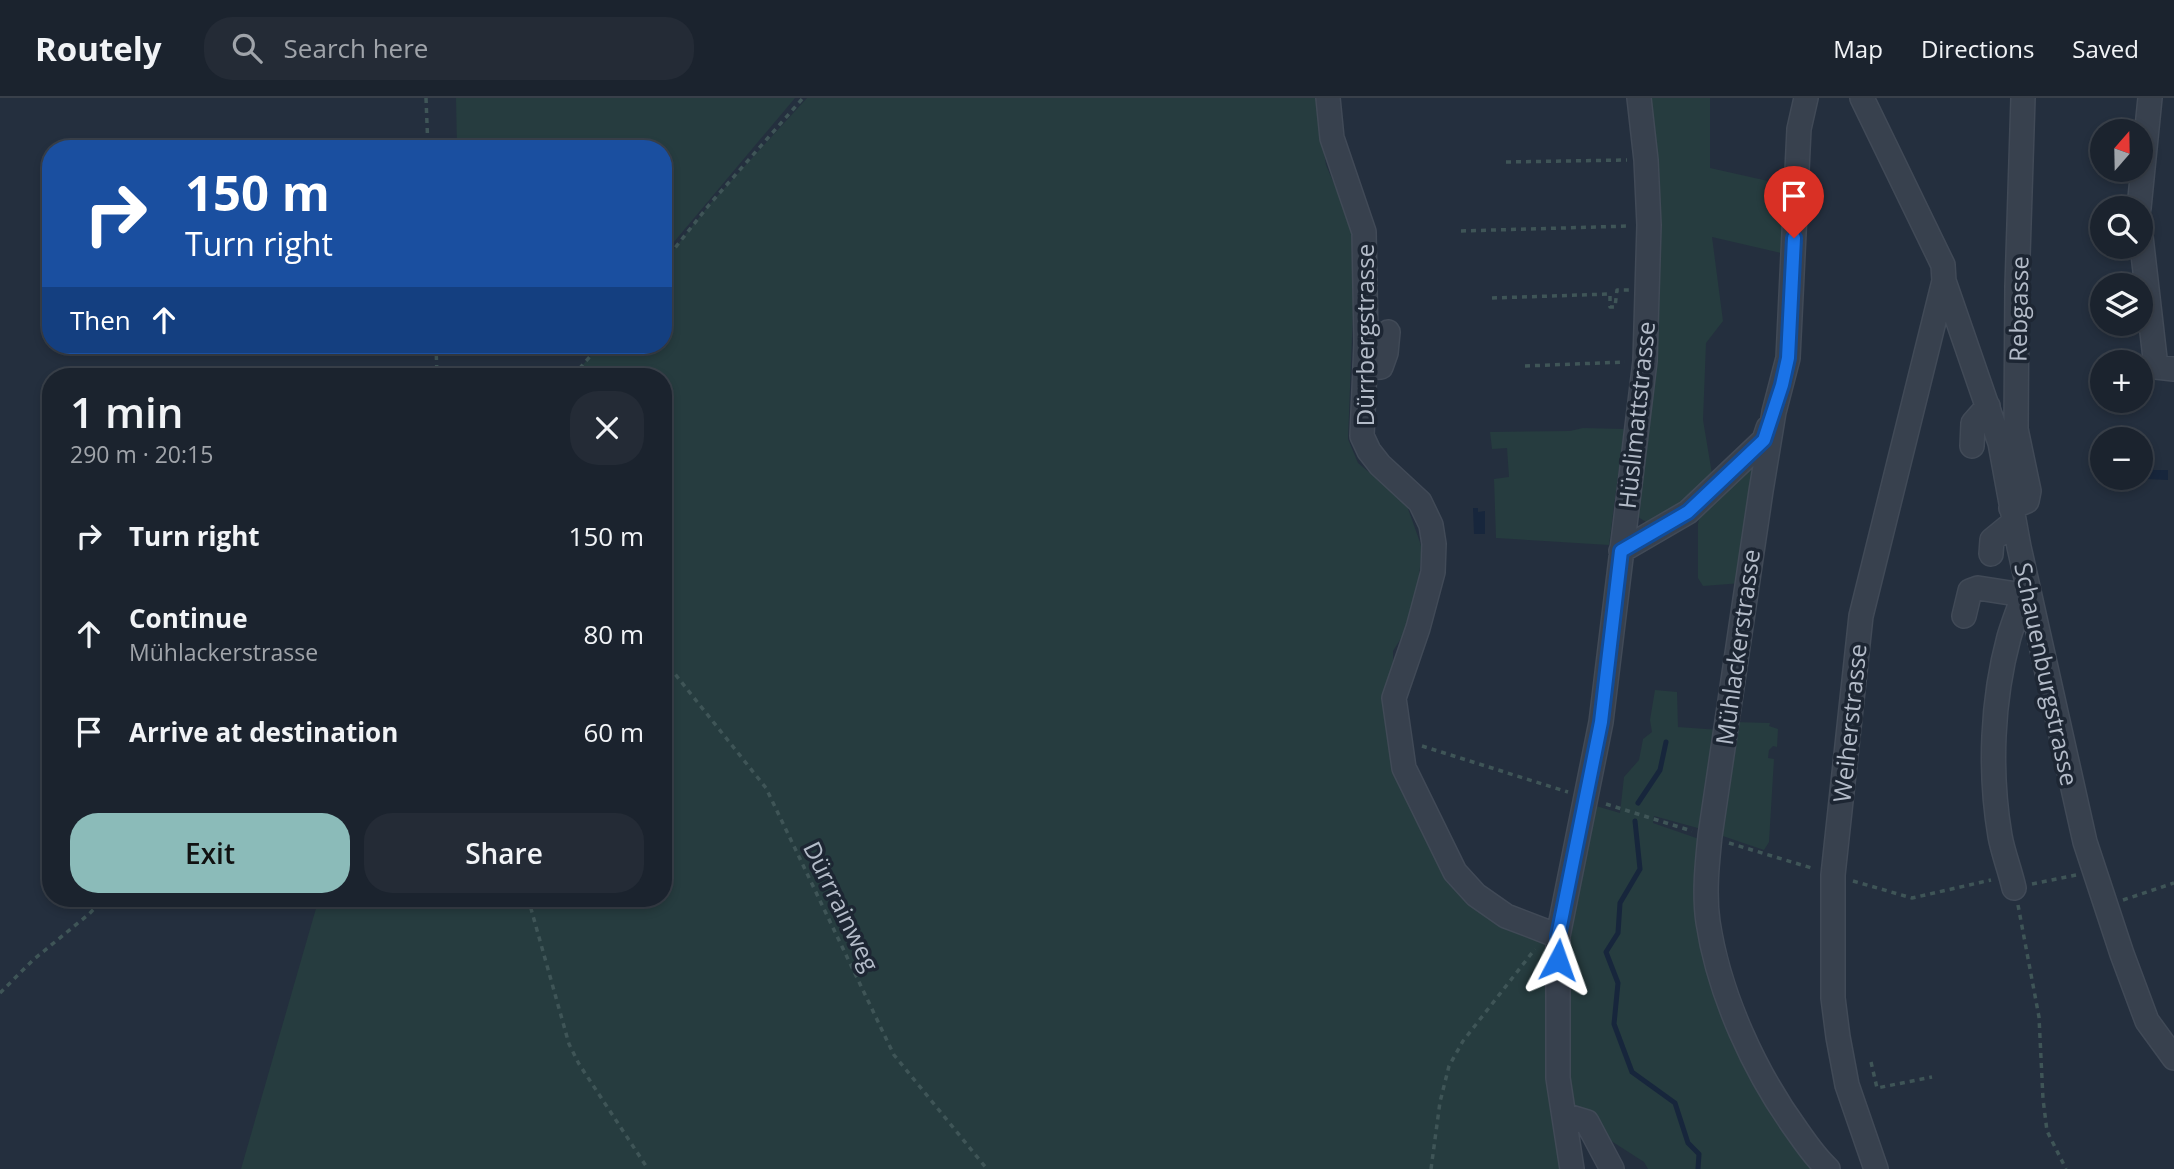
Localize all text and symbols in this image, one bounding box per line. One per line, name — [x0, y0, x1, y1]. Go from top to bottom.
search box — [204, 17, 694, 80]
text: Routely — [35, 26, 162, 71]
icon: search — [228, 29, 266, 67]
text: Search here — [284, 30, 428, 66]
text: Map — [1833, 32, 1883, 65]
text: Directions — [1921, 32, 2034, 65]
text: Saved — [2072, 32, 2139, 65]
north arrow — [2090, 119, 2152, 182]
map controls — [2090, 119, 2153, 490]
text: 150 m — [185, 159, 330, 225]
pin — [1764, 166, 1824, 238]
icon: right — [70, 168, 161, 259]
icon: arrive — [1775, 177, 1813, 215]
button: search — [2090, 196, 2153, 259]
text: Turn right — [185, 222, 333, 265]
street label: Dürrbergstrasse — [1348, 244, 1381, 426]
street label: Rebgasse — [2001, 256, 2035, 362]
button: layers — [2090, 273, 2153, 336]
icon: ahead — [145, 301, 183, 339]
text: Then — [70, 302, 131, 338]
street label: Hüslimattstrasse — [1610, 320, 1662, 510]
button: + — [2090, 350, 2153, 413]
text: 1 min — [70, 383, 183, 440]
button: close — [570, 391, 644, 465]
button: − — [2090, 427, 2153, 490]
text: 290 m · 20:15 — [70, 438, 213, 470]
icon: right — [70, 517, 108, 555]
text: Turn right — [129, 518, 260, 554]
text: 150 m — [569, 518, 644, 554]
street label: Mühlackerstrasse — [1707, 547, 1767, 747]
street label: Schauenburgstrasse — [2007, 559, 2087, 789]
text: Continue — [129, 600, 248, 636]
icon: ahead — [70, 615, 108, 653]
text: 80 m — [583, 616, 644, 652]
text: Mühlackerstrasse — [129, 636, 318, 668]
street label: Weiherstrasse — [1824, 642, 1874, 804]
icon: arrive — [70, 713, 108, 751]
text: Arrive at destination — [129, 714, 398, 750]
text: 60 m — [583, 714, 644, 750]
button: Exit — [70, 813, 350, 893]
button: Share — [364, 813, 644, 893]
street label: Dürrrainweg — [796, 836, 888, 976]
position arrow — [1521, 923, 1595, 997]

